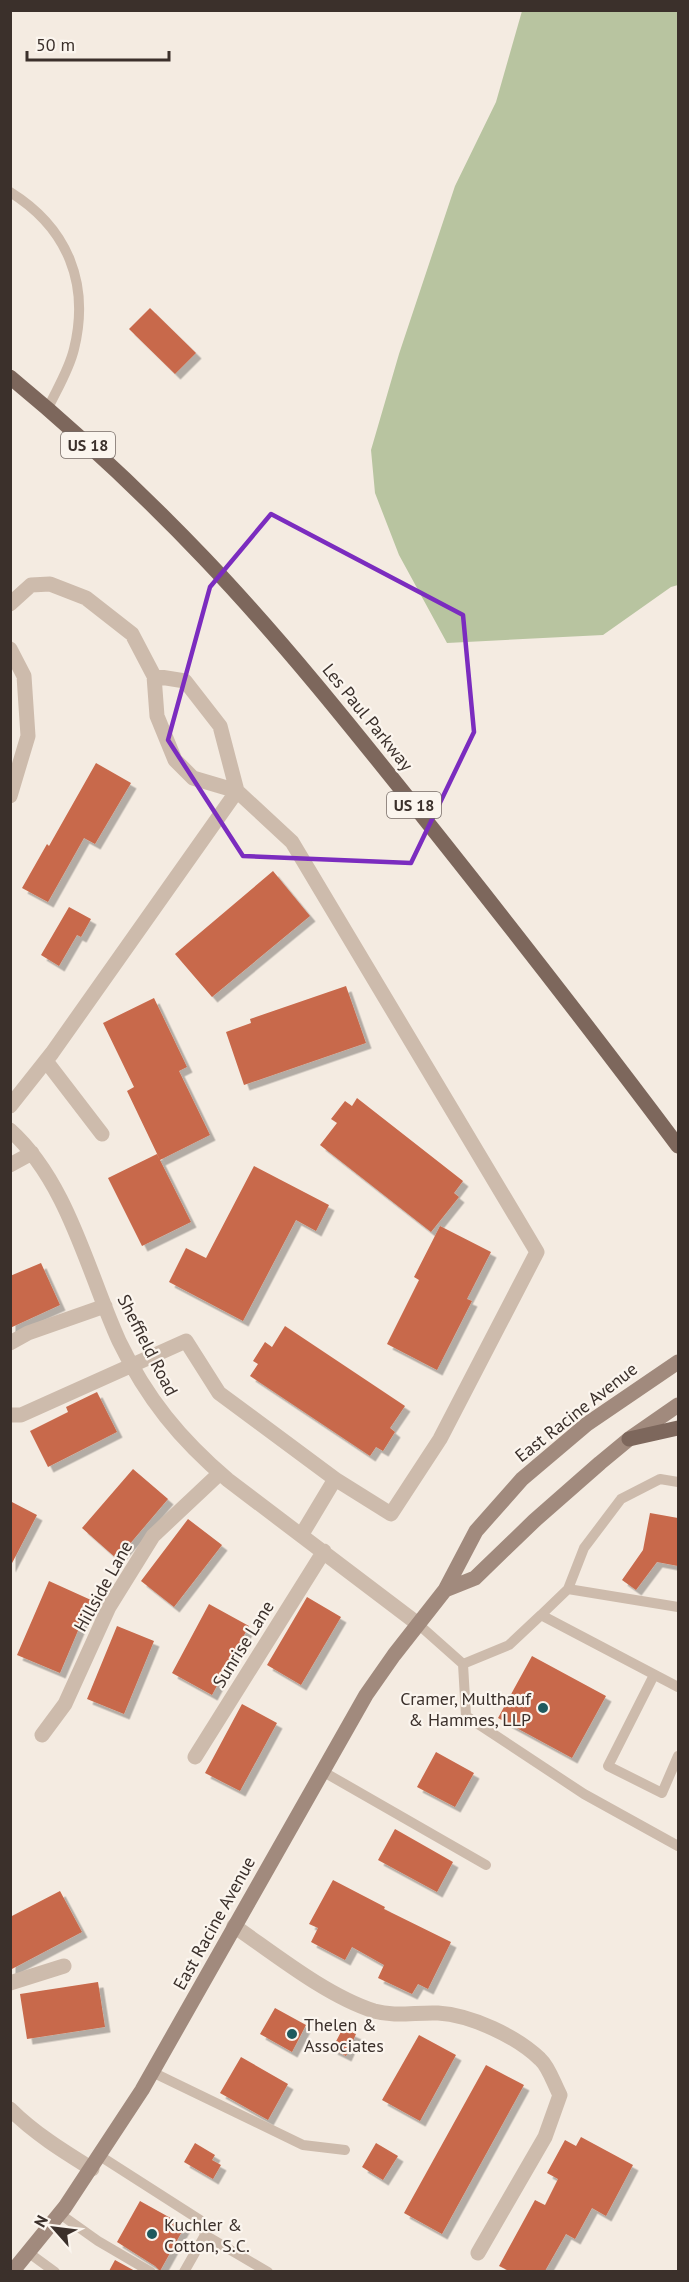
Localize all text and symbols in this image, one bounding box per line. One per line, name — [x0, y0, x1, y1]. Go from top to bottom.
scale bar — [27, 24, 170, 62]
text: 50 m — [36, 33, 75, 56]
road number: US 18 — [61, 432, 115, 458]
street label: Les Paul Parkway — [318, 659, 419, 776]
road number: US 18 — [387, 792, 441, 818]
street label: Sheffield Road — [113, 1290, 183, 1400]
street label: East Racine Avenue — [510, 1357, 642, 1467]
street label: Hillside Lane — [69, 1537, 137, 1635]
street label: Sunrise Lane — [207, 1596, 279, 1692]
place label: Cramer, Multhauf & Hammes, LLP — [400, 1687, 532, 1731]
marker: Cramer, Multhauf & Hammes, LLP — [536, 1701, 550, 1715]
street label: East Racine Avenue — [168, 1852, 260, 1994]
place label: Thelen & Associates — [304, 2013, 384, 2057]
marker: Thelen & Associates — [285, 2027, 299, 2041]
north arrow — [24, 2198, 84, 2258]
text: N — [29, 2212, 52, 2230]
place label: Kuchler & Cotton, S.C. — [164, 2213, 250, 2257]
marker: Kuchler & Cotton, S.C. — [145, 2227, 159, 2241]

